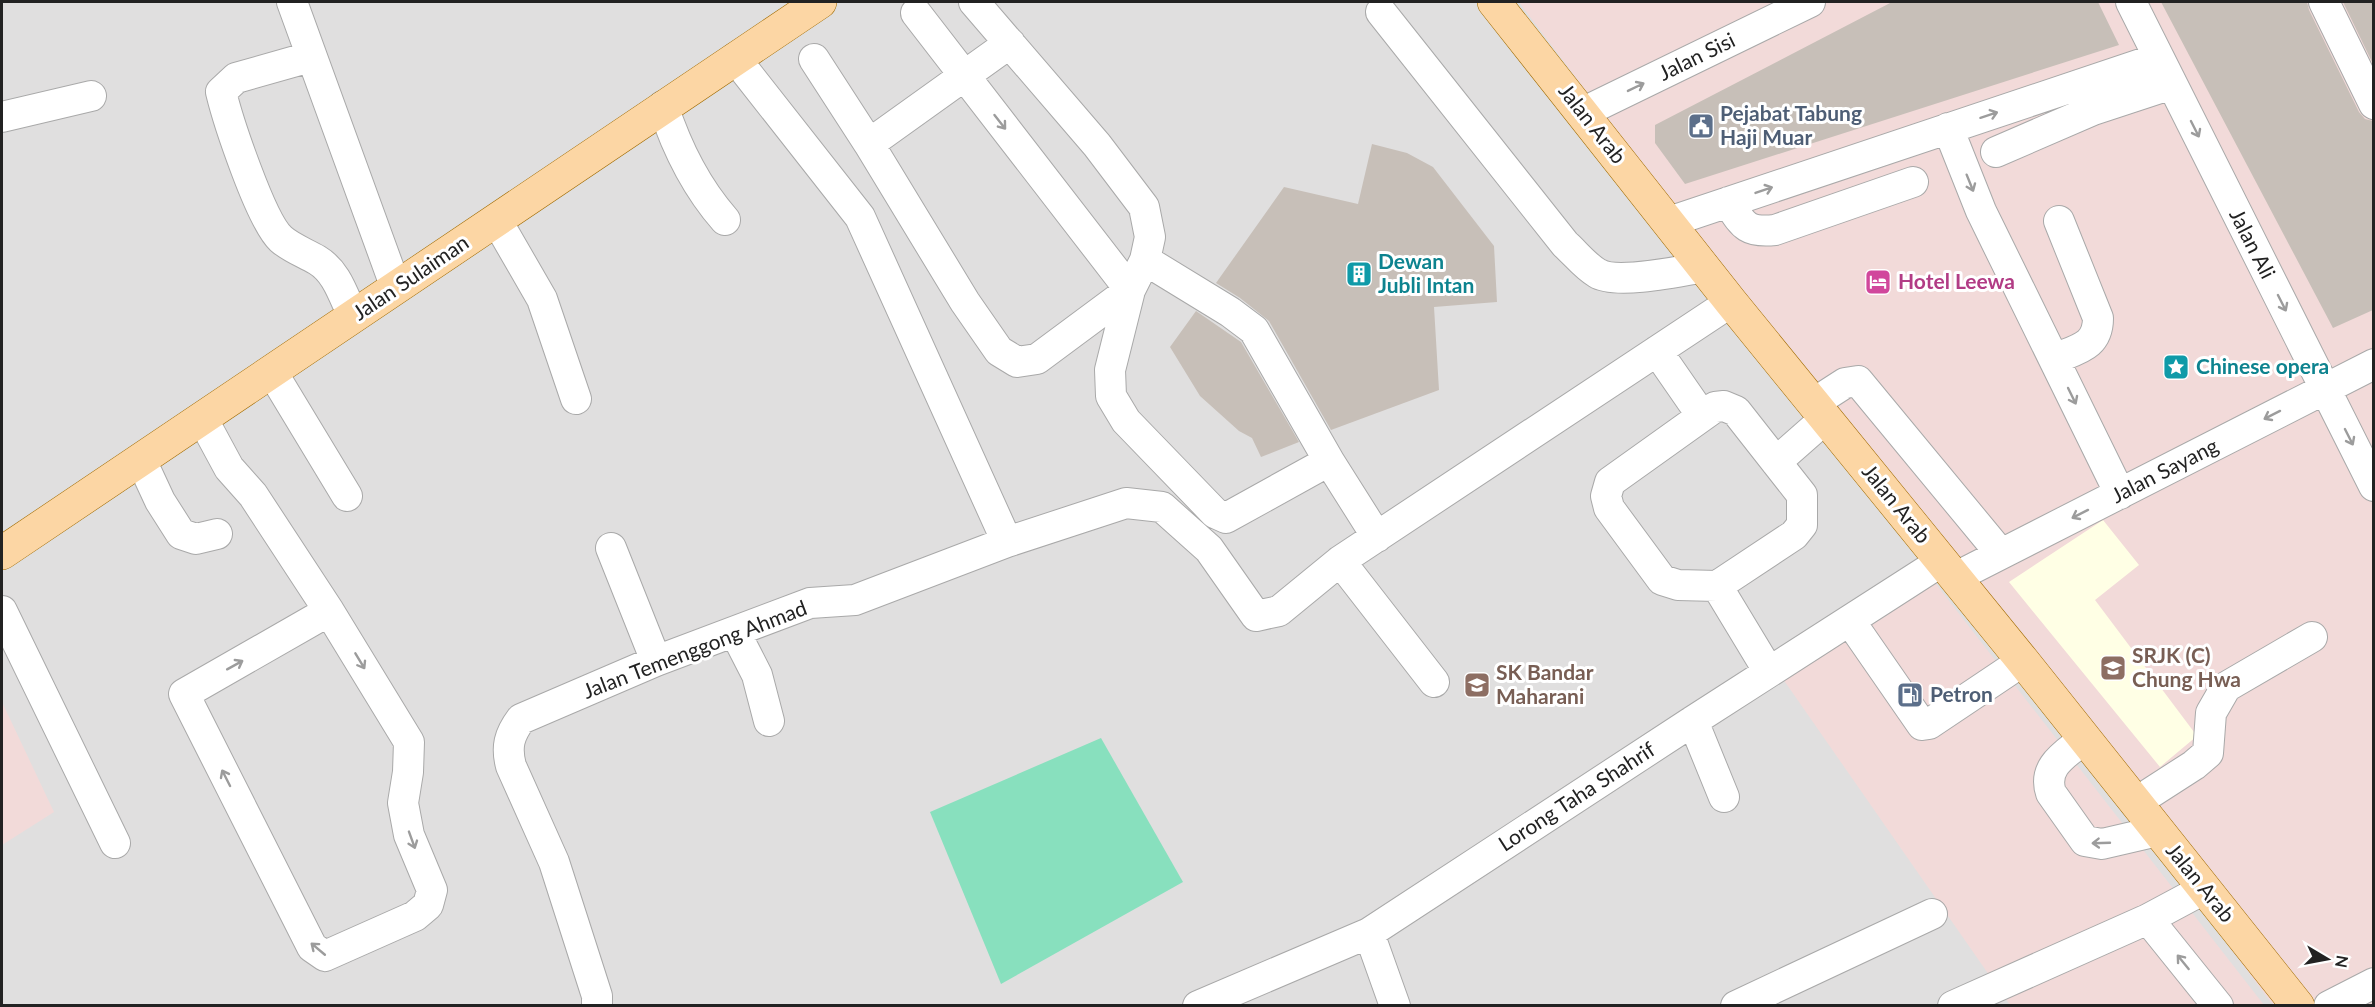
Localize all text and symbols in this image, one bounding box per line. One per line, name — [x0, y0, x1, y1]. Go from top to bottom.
street label: Jalan Sisi — [1654, 26, 1739, 85]
street label: Jalan Arab — [1554, 78, 1632, 168]
one-way arrow — [1627, 80, 1645, 92]
place label: Pejabat Tabung Haji Muar — [1720, 100, 1862, 149]
one-way arrow — [1979, 108, 1998, 119]
public building icon: Pejabat Tabung Haji Muar — [1686, 111, 1716, 141]
one-way arrow — [993, 114, 1006, 130]
one-way arrow — [2189, 119, 2201, 137]
one-way arrow — [1965, 173, 1976, 191]
one-way arrow — [1754, 184, 1773, 195]
street label: Jalan Ali — [2225, 204, 2281, 282]
street label: Jalan Sulaiman — [348, 229, 473, 325]
place label: Dewan Jubli Intan — [1378, 248, 1474, 297]
building icon: Dewan Jubli Intan — [1344, 259, 1374, 289]
hotel icon: Hotel Leewa — [1863, 267, 1893, 297]
place label: Hotel Leewa — [1898, 268, 2015, 293]
one-way arrow — [2276, 294, 2288, 312]
place icon: Chinese opera — [2161, 352, 2191, 382]
place label: Chinese opera — [2196, 353, 2329, 378]
one-way arrow — [2067, 387, 2079, 405]
one-way arrow — [2264, 410, 2282, 422]
one-way arrow — [2344, 428, 2355, 446]
street label: Jalan Sayang — [2107, 432, 2222, 507]
street label: Jalan Arab — [1858, 458, 1937, 548]
one-way arrow — [2072, 508, 2089, 520]
street label: Jalan Temenggong Ahmad — [579, 594, 810, 703]
place label: SRJK (C) Chung Hwa — [2132, 642, 2241, 691]
one-way arrow — [354, 652, 366, 669]
school or university icon: SRJK (C) Chung Hwa — [2098, 653, 2128, 683]
one-way arrow — [226, 659, 243, 671]
place label: SK Bandar Maharani — [1496, 659, 1594, 708]
school or university icon: SK Bandar Maharani — [1462, 670, 1492, 700]
fuel station icon: Petron — [1895, 680, 1925, 710]
place label: Petron — [1930, 681, 1993, 706]
street label: Lorong Taha Shahrif — [1493, 735, 1660, 856]
one-way arrow — [220, 770, 232, 787]
one-way arrow — [407, 830, 418, 849]
one-way arrow — [2092, 837, 2111, 848]
street label: Jalan Arab — [2162, 837, 2241, 927]
north arrow — [2297, 929, 2357, 989]
one-way arrow — [310, 942, 325, 956]
one-way arrow — [2177, 954, 2190, 970]
text: N — [2332, 954, 2353, 969]

